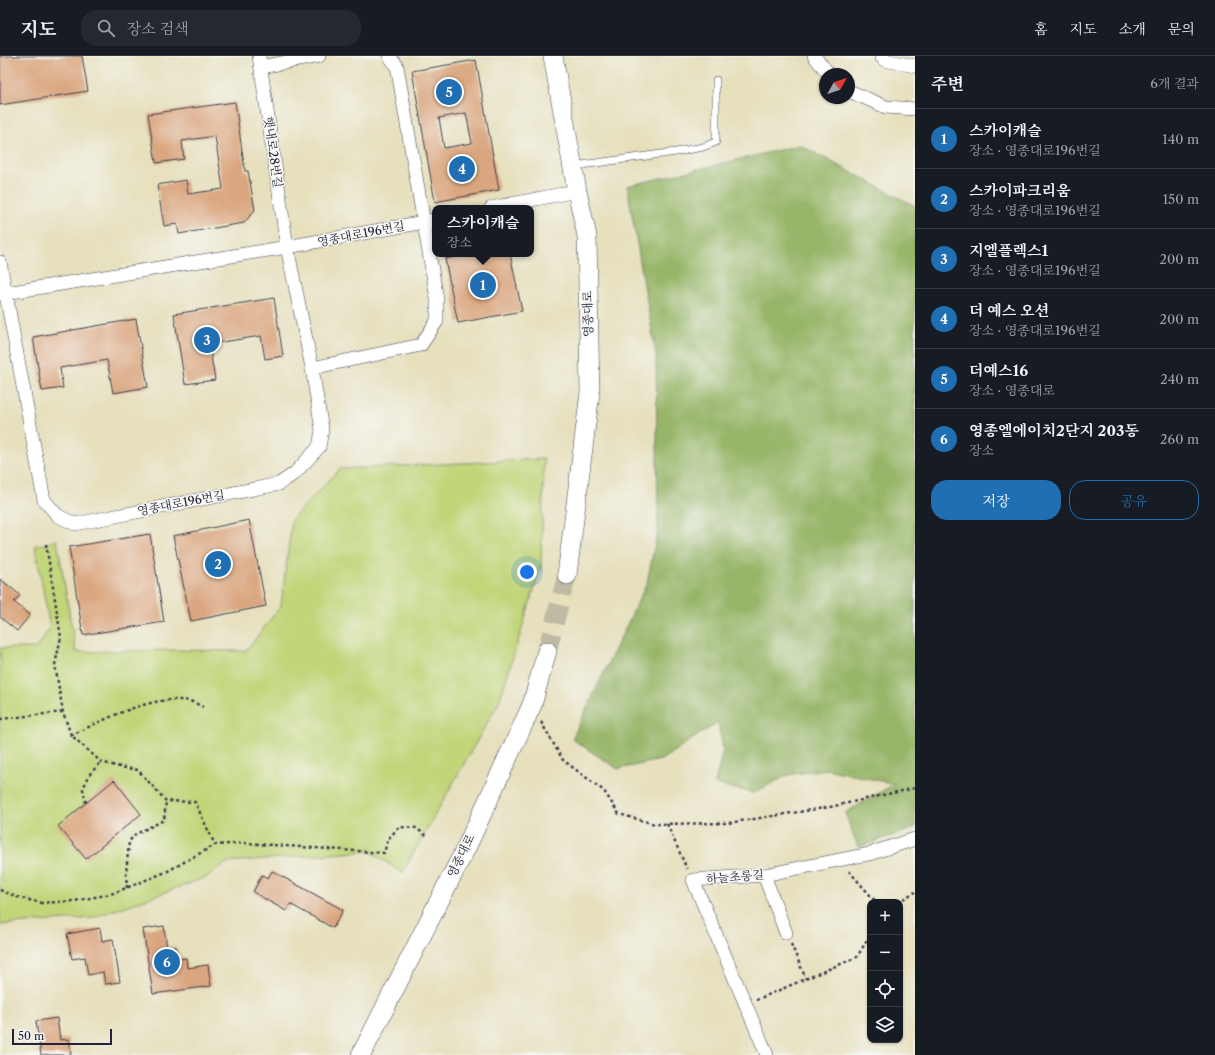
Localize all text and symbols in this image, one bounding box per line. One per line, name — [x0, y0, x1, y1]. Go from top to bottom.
search box — [81, 10, 361, 46]
icon: search — [95, 17, 117, 39]
text: 지도 — [20, 18, 57, 41]
text: 장소 검색 — [127, 19, 189, 38]
text: 홈 — [1034, 20, 1048, 38]
text: 지도 — [1070, 20, 1097, 38]
text: 소개 — [1119, 20, 1146, 38]
text: 문의 — [1168, 20, 1195, 38]
north arrow — [819, 68, 855, 104]
text: 주변 — [931, 74, 964, 94]
text: 6개 결과 — [1150, 75, 1199, 91]
pin: 5 — [436, 77, 462, 107]
street label: 햇내로28번길 — [261, 115, 286, 189]
text: 스카이캐슬 — [969, 121, 1041, 140]
text: 1 — [941, 131, 947, 147]
text: 140 m — [1162, 131, 1199, 147]
text: 장소 · 영종대로196번길 — [969, 142, 1101, 158]
pin: 4 — [449, 154, 475, 184]
text: 스카이파크리움 — [969, 181, 1070, 200]
text: 2 — [940, 191, 948, 207]
text: 150 m — [1163, 191, 1199, 207]
text: 장소 · 영종대로196번길 — [969, 202, 1101, 218]
popup — [432, 205, 534, 257]
text: 스카이캐슬 — [447, 213, 519, 232]
street label: 영종대로196번길 — [316, 218, 406, 249]
text: 장소 — [447, 234, 472, 250]
text: 지엘플렉스1 — [969, 241, 1048, 260]
text: 3 — [940, 251, 948, 267]
text: 200 m — [1159, 251, 1199, 267]
text: 장소 · 영종대로196번길 — [969, 262, 1101, 278]
pin: 1 — [470, 270, 496, 300]
street label: 영종대로 — [580, 290, 595, 337]
text: 더 예스 오션 — [969, 301, 1049, 320]
text: 4 — [940, 311, 948, 327]
text: 200 m — [1159, 311, 1199, 327]
text: 장소 · 영종대로196번길 — [969, 322, 1101, 338]
pin: 3 — [194, 325, 220, 355]
text: 더예스16 — [969, 361, 1028, 380]
text: 5 — [940, 371, 948, 387]
text: 240 m — [1160, 371, 1199, 387]
text: 장소 · 영종대로 — [969, 382, 1055, 398]
text: 영종엘에이치2단지 203동 — [969, 421, 1139, 440]
text: 6 — [940, 431, 948, 447]
text: 260 m — [1160, 431, 1199, 447]
text: 장소 — [969, 442, 994, 458]
button: 저장 — [931, 480, 1061, 520]
button: 공유 — [1069, 480, 1199, 520]
street label: 영종대로196번길 — [136, 487, 226, 518]
pin: 2 — [205, 549, 231, 579]
your location — [517, 562, 537, 582]
street label: 영종대로 — [444, 831, 478, 880]
street label: 하늘초롱길 — [705, 867, 764, 886]
map controls — [867, 899, 903, 1043]
button: + — [867, 899, 903, 935]
button: − — [867, 935, 903, 971]
pin: 6 — [154, 947, 180, 977]
button: locate — [867, 971, 903, 1007]
button: layers — [867, 1007, 903, 1043]
scale bar — [12, 1027, 112, 1046]
text: 50 m — [18, 1029, 44, 1043]

